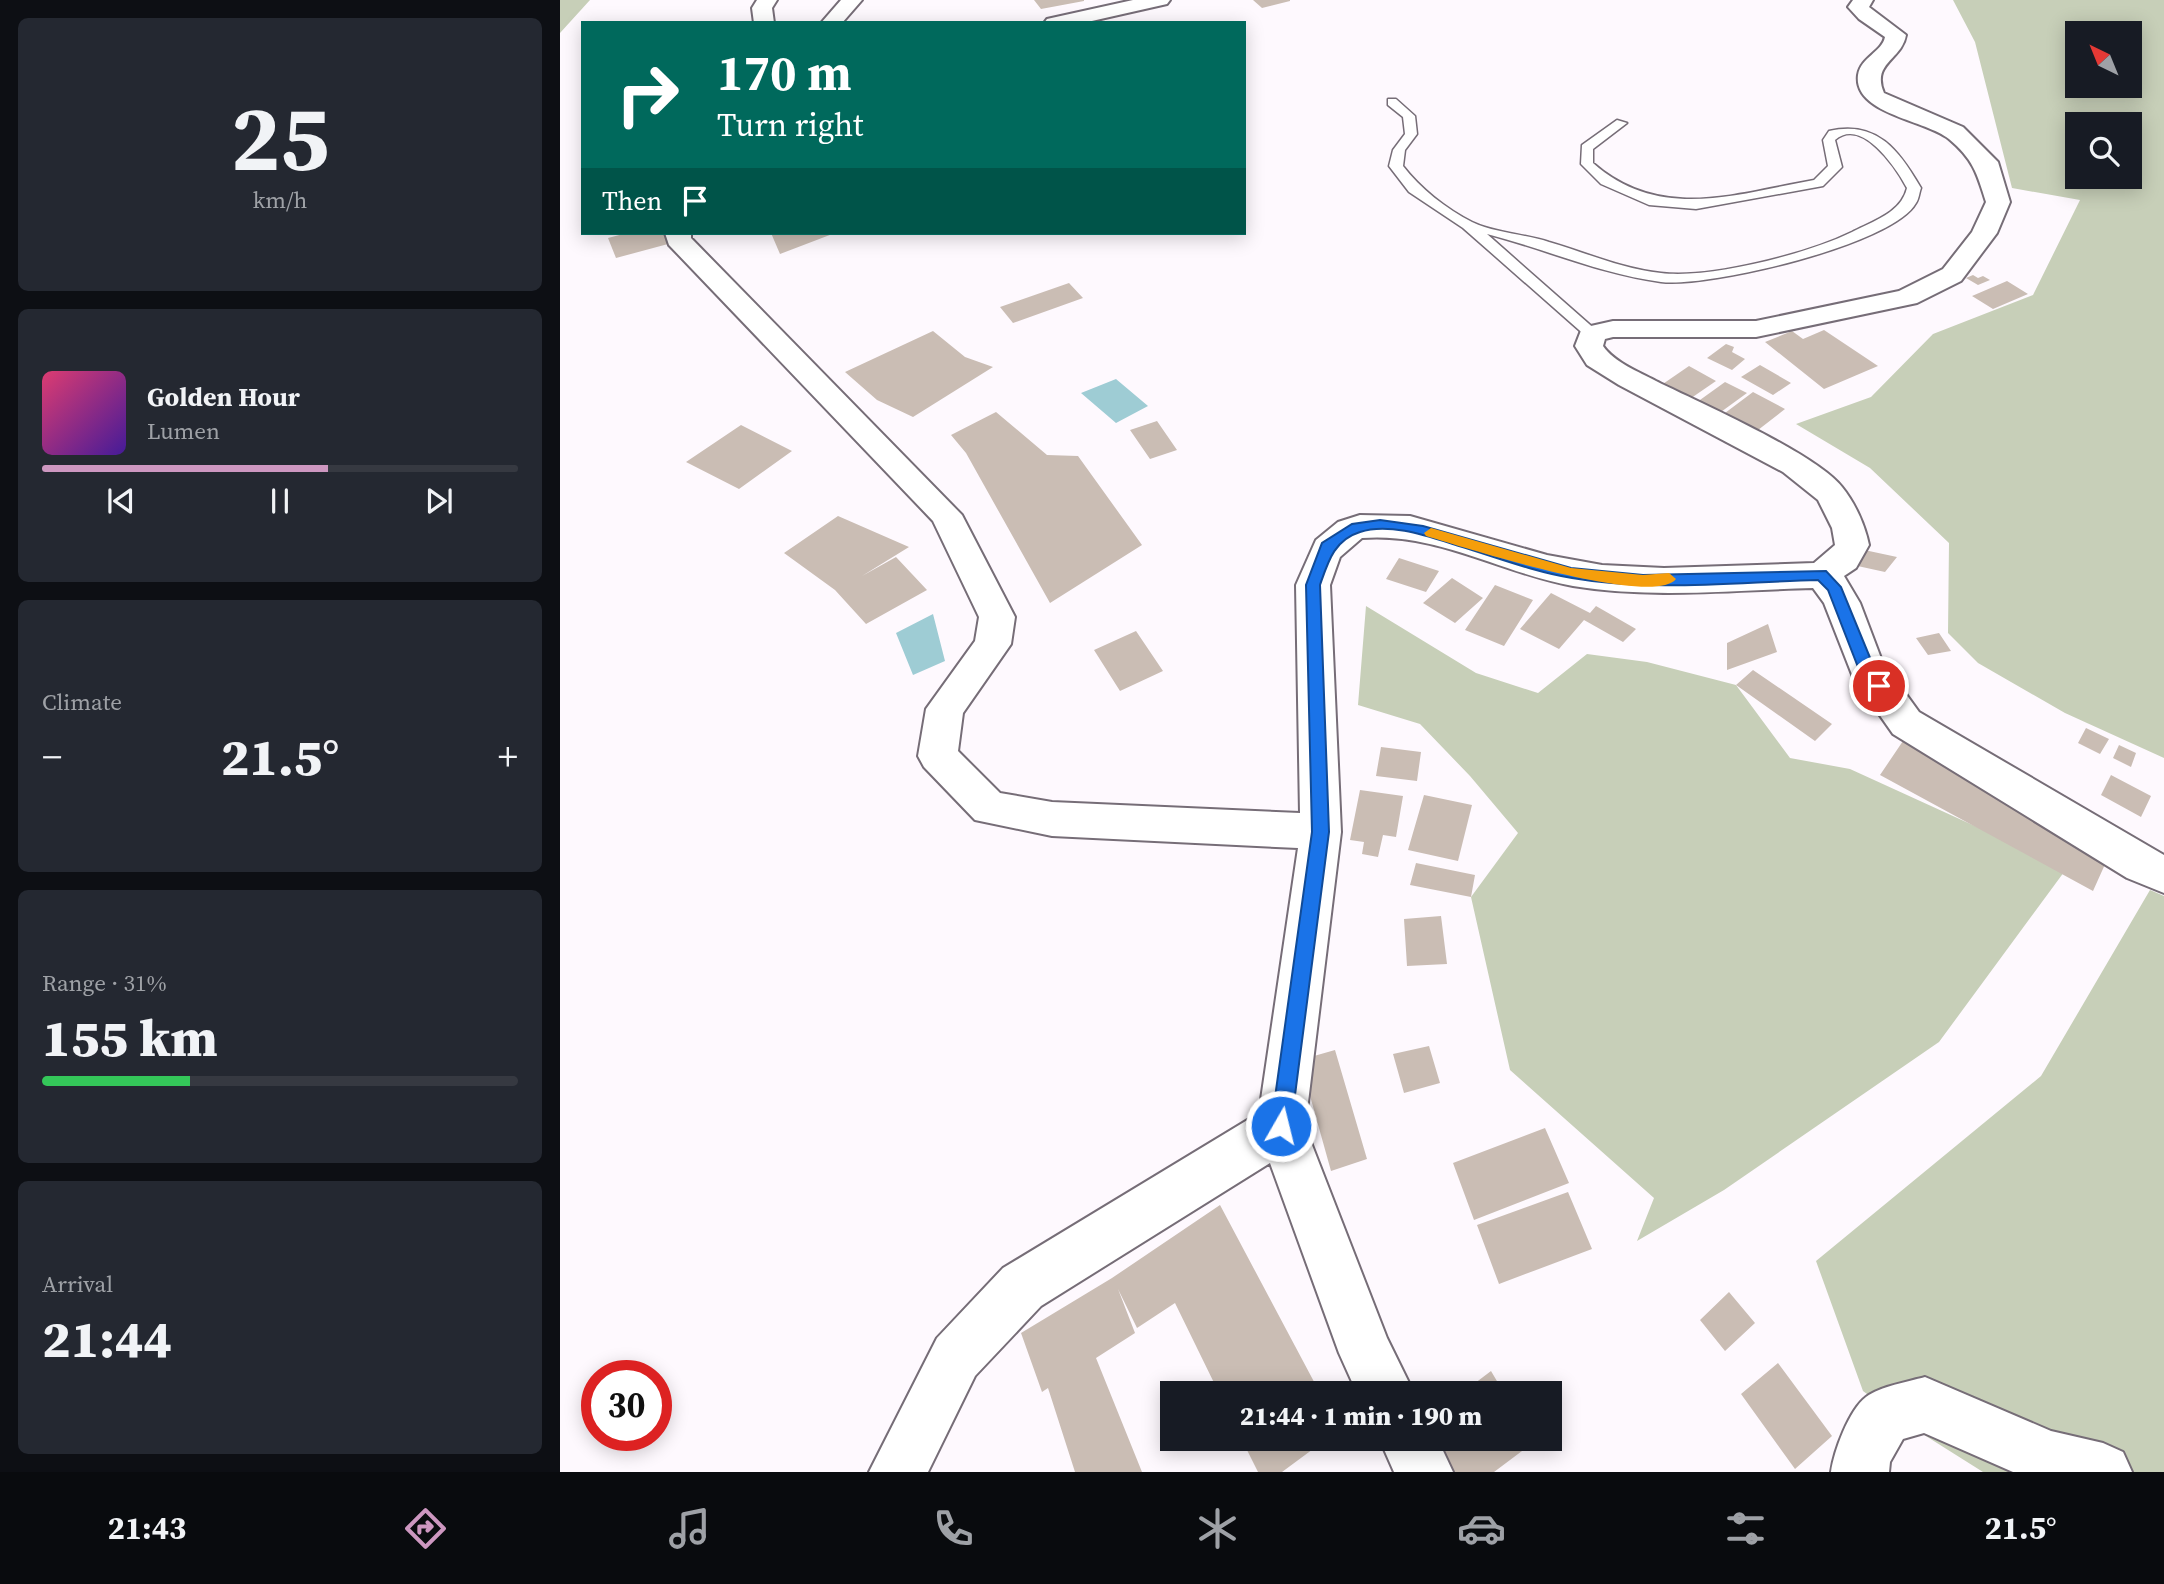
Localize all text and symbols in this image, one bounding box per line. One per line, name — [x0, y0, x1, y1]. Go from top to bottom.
north arrow — [2065, 21, 2142, 98]
map controls — [2065, 21, 2142, 189]
text: 170 m — [717, 39, 852, 106]
icon: right — [602, 49, 693, 140]
text: 25 — [231, 76, 329, 200]
text: Turn right — [717, 103, 863, 147]
button: search — [2065, 112, 2142, 189]
icon: arrive — [676, 182, 714, 220]
text: Then — [602, 183, 662, 219]
text: km/h — [253, 184, 307, 216]
text: Golden Hour — [147, 379, 300, 415]
text: Lumen — [147, 415, 220, 447]
icon: previous — [102, 482, 140, 520]
icon: pause — [261, 482, 299, 520]
icon: next — [420, 482, 458, 520]
pin — [1849, 656, 1909, 716]
icon: arrive — [1860, 667, 1898, 705]
text: Climate — [42, 686, 122, 718]
text: 21.5° — [221, 721, 339, 792]
text: − — [42, 731, 62, 783]
text: + — [498, 731, 518, 783]
text: Range · 31% — [42, 967, 167, 999]
text: 155 km — [42, 1002, 218, 1073]
position arrow — [1244, 1089, 1318, 1163]
text: Arrival — [42, 1268, 113, 1300]
text: 21:44 — [42, 1303, 172, 1374]
speed limit sign: 30 — [581, 1360, 672, 1451]
text: 21:44 · 1 min · 190 m — [1240, 1398, 1482, 1434]
icon: directions — [401, 1504, 450, 1553]
icon: music — [665, 1504, 714, 1553]
icon: phone — [929, 1504, 978, 1553]
icon: climate — [1193, 1504, 1242, 1553]
icon: car — [1457, 1504, 1506, 1553]
icon: filters — [1721, 1504, 1770, 1553]
text: 21:43 — [107, 1506, 186, 1550]
text: 21.5° — [1984, 1506, 2057, 1550]

